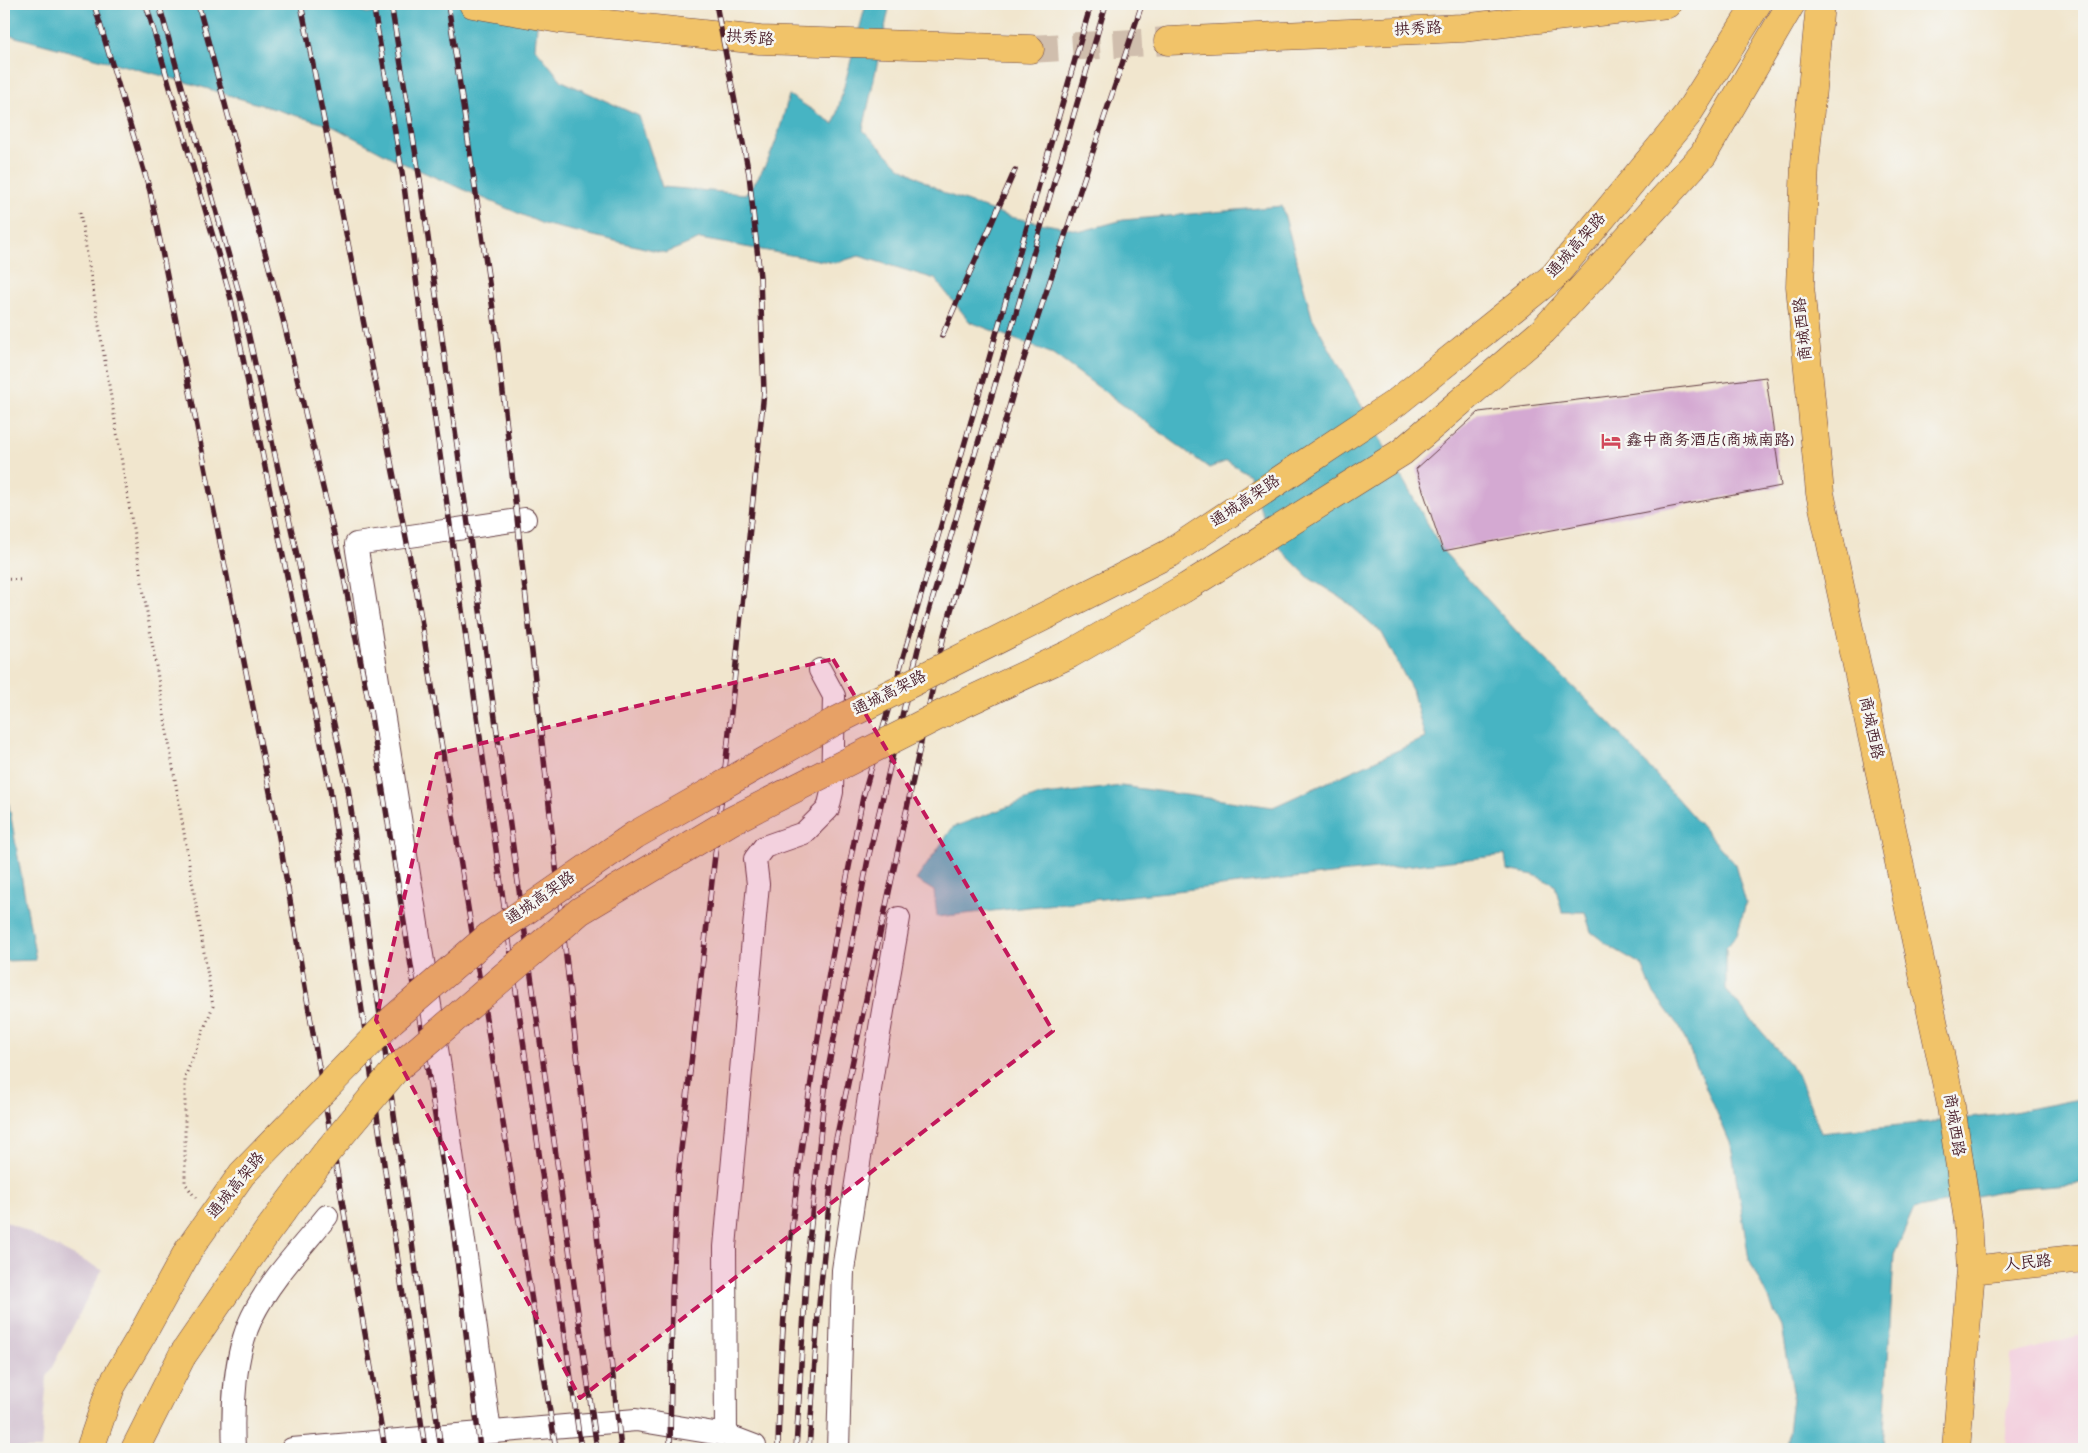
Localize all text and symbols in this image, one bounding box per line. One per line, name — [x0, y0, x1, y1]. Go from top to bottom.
street label: 拱秀路 — [1393, 17, 1443, 43]
street label: 拱秀路 — [725, 25, 775, 53]
street label: 通城高架路 — [1542, 208, 1612, 284]
street label: 商城西路 — [1789, 296, 1819, 362]
hotel icon: 鑫中商务酒店(商城南路) — [1600, 430, 1622, 452]
place label: 鑫中商务酒店(商城南路) — [1626, 430, 1794, 453]
street label: 通城高架路 — [1206, 470, 1286, 534]
street label: 通城高架路 — [849, 666, 931, 722]
street label: 商城西路 — [1852, 694, 1888, 762]
street label: 通城高架路 — [502, 867, 580, 931]
street label: 商城西路 — [1937, 1092, 1969, 1158]
street label: 通城高架路 — [203, 1148, 271, 1224]
street label: 人民路 — [2003, 1250, 2053, 1278]

